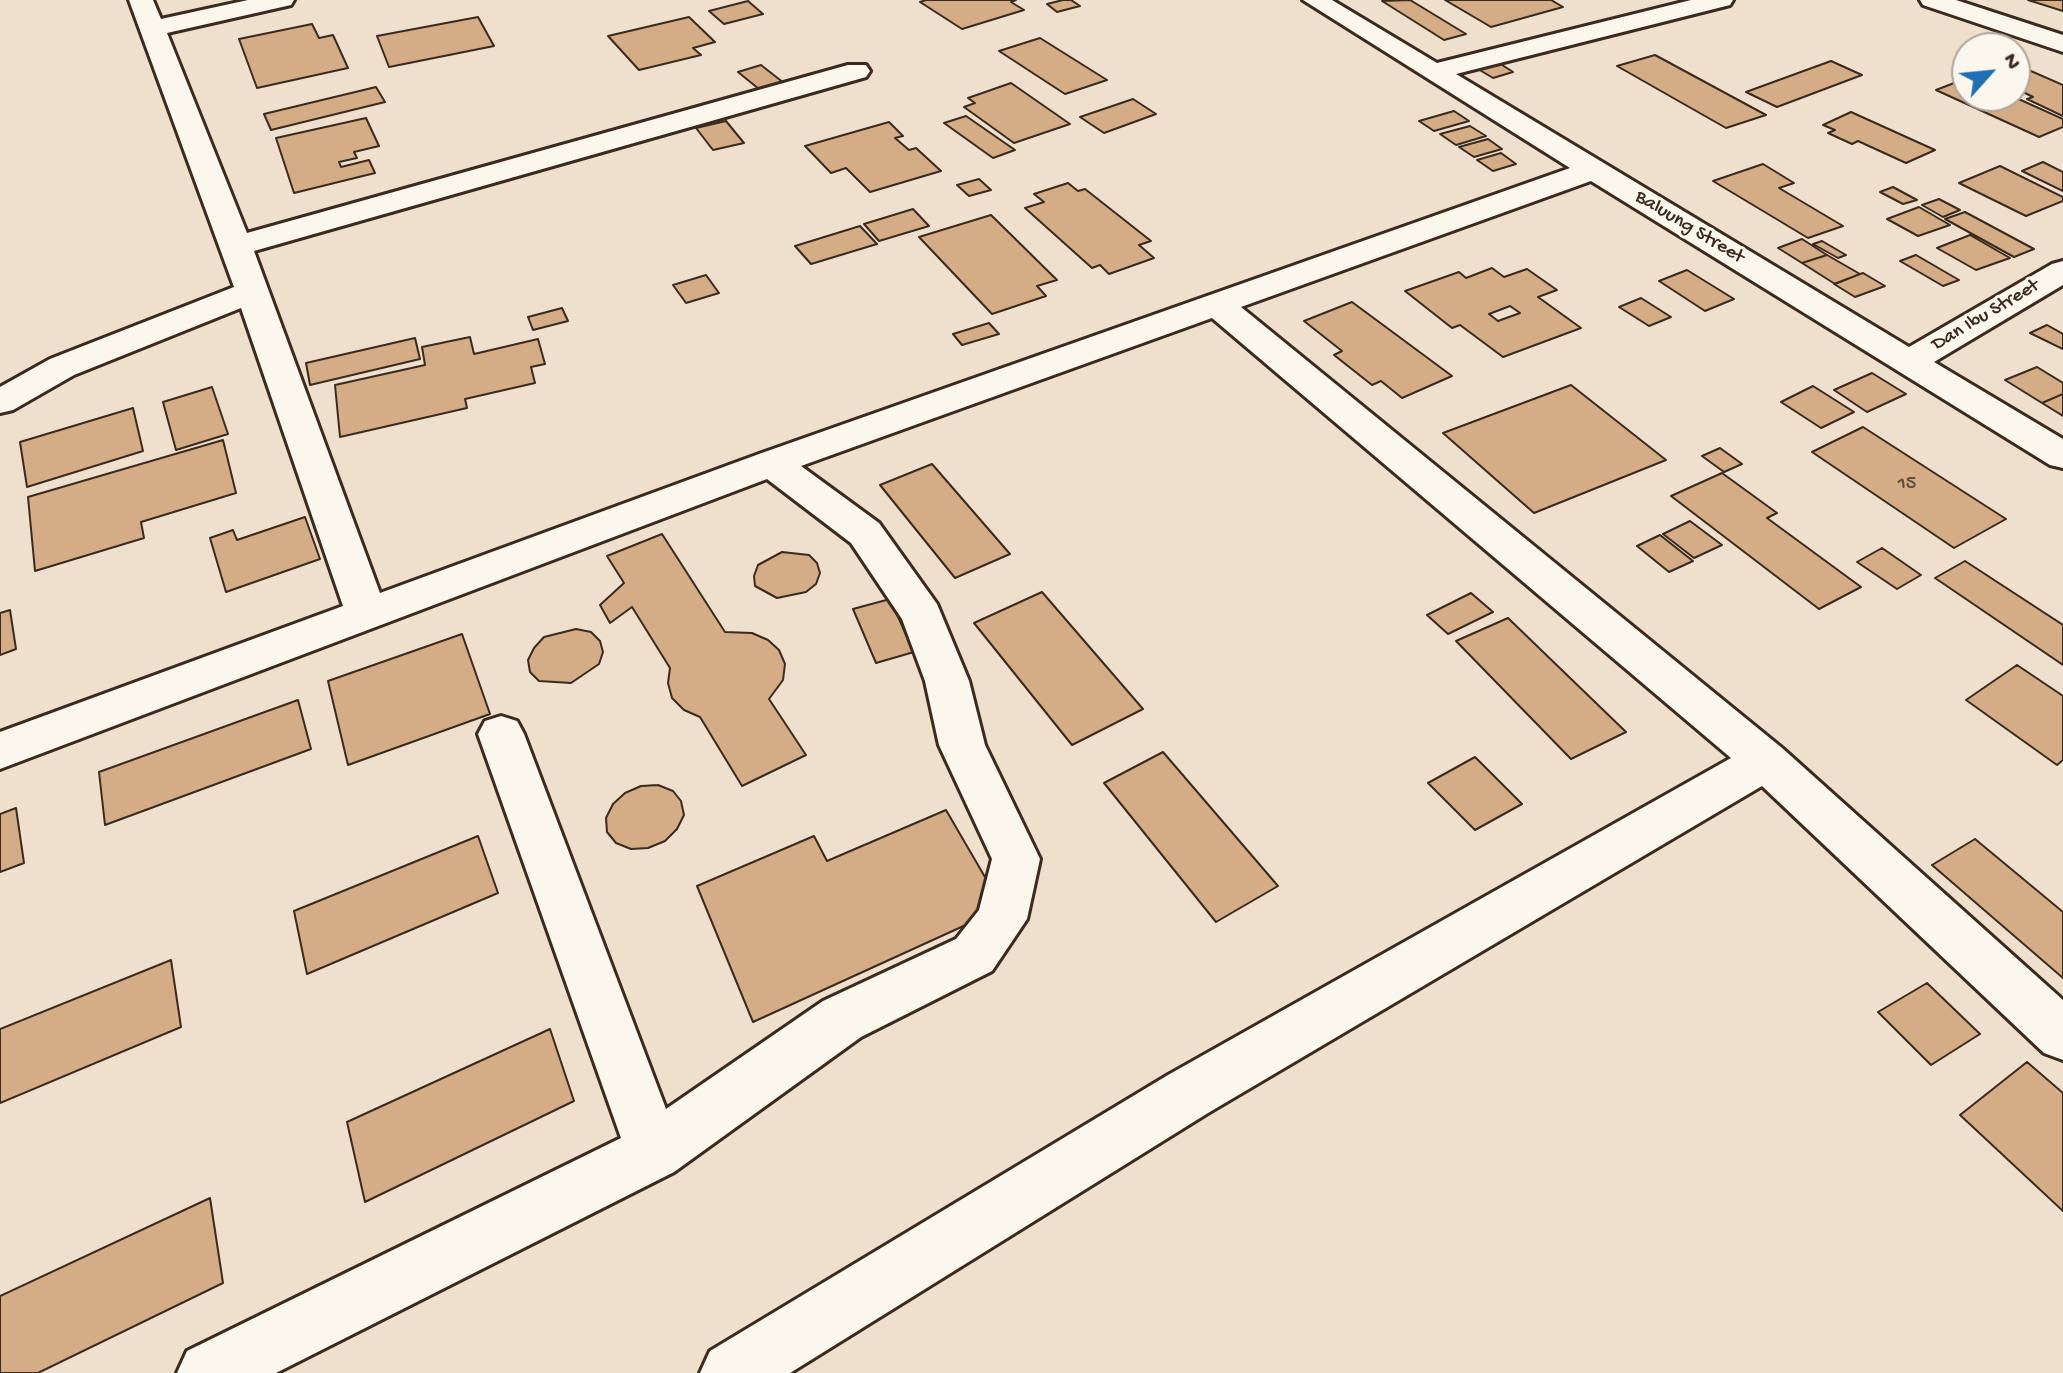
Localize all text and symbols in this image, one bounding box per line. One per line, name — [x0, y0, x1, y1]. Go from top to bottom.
north arrow — [1951, 32, 2031, 112]
text: N — [1996, 50, 2025, 74]
street label: Baluung Street — [1630, 186, 1748, 270]
street label: Dan Ibu Street — [1928, 275, 2044, 357]
house number: 15 — [1898, 473, 1916, 497]

